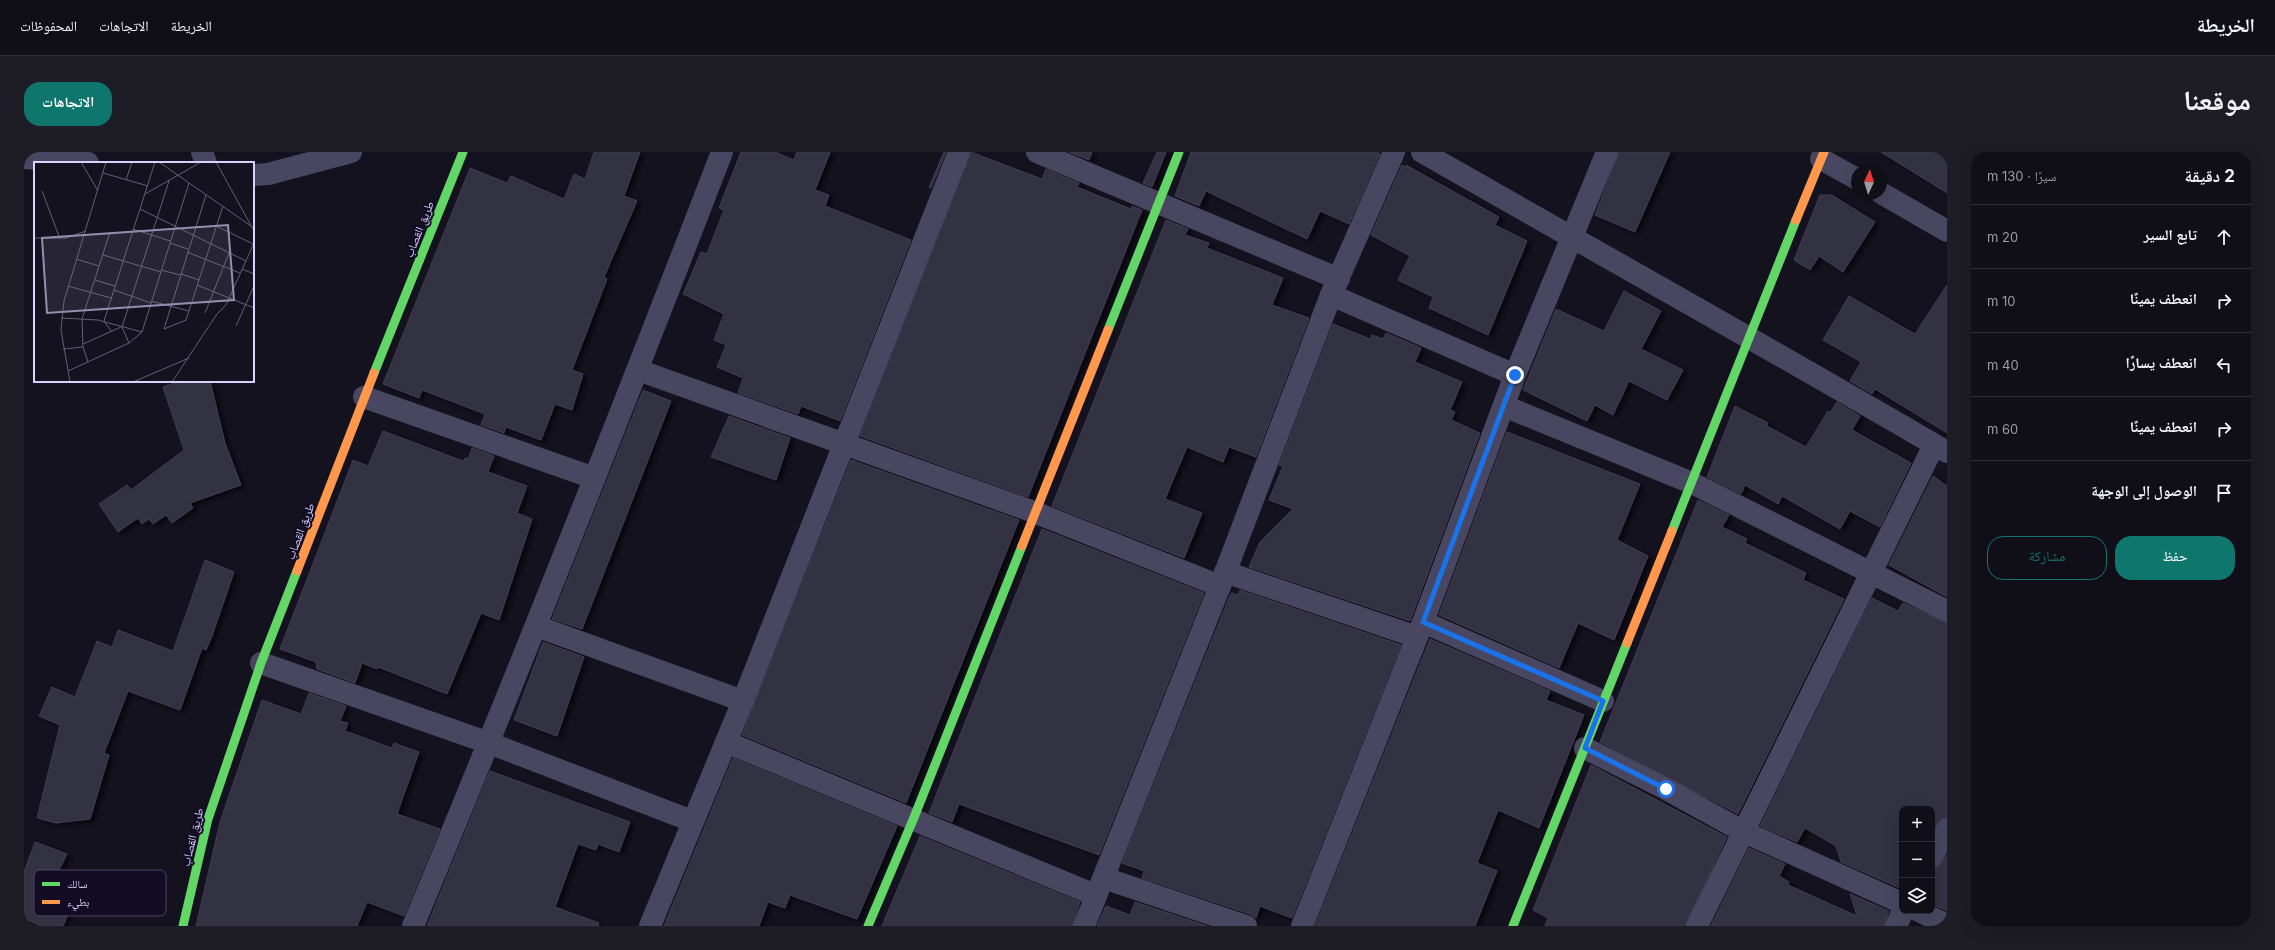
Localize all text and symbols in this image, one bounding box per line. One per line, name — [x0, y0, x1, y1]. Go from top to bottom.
text: الخريطة — [2197, 14, 2255, 37]
text: المحفوظات — [20, 17, 77, 34]
text: الاتجاهات — [99, 17, 149, 34]
text: الخريطة — [171, 17, 212, 34]
button: الاتجاهات — [24, 82, 112, 126]
text: موقعنا — [2183, 83, 2251, 117]
inset map — [34, 162, 254, 382]
north arrow — [1851, 164, 1887, 200]
text: 2 دقيقة — [2185, 166, 2235, 186]
text: سيرًا · 130 m — [1987, 168, 2056, 184]
street label: طريق القصاب — [401, 198, 437, 260]
text: تابع السير — [2143, 225, 2197, 244]
icon: ahead — [2213, 226, 2235, 248]
text: 20 m — [1987, 229, 2018, 245]
text: انعطف يمينًا — [2130, 289, 2197, 308]
icon: right — [2213, 290, 2235, 312]
text: 10 m — [1987, 293, 2016, 309]
text: انعطف يسارًا — [2125, 353, 2197, 372]
icon: left — [2213, 354, 2235, 376]
text: 40 m — [1987, 357, 2019, 373]
route end — [1506, 366, 1524, 384]
text: انعطف يمينًا — [2130, 417, 2197, 436]
icon: right — [2213, 418, 2235, 440]
text: 60 m — [1987, 421, 2018, 437]
text: الوصول إلى الوجهة — [2091, 481, 2197, 500]
icon: arrive — [2213, 482, 2235, 504]
street label: طريق القصاب — [282, 500, 318, 562]
button: مشاركة — [1987, 536, 2107, 580]
button: حفظ — [2115, 536, 2235, 580]
route start — [1657, 780, 1675, 798]
street label: طريق القصاب — [178, 806, 207, 868]
map controls — [1899, 806, 1935, 914]
button: + — [1899, 806, 1935, 842]
button: − — [1899, 842, 1935, 878]
legend — [34, 870, 166, 916]
text: سالك — [67, 877, 87, 891]
button: layers — [1899, 878, 1935, 914]
text: بطيء — [67, 895, 89, 911]

